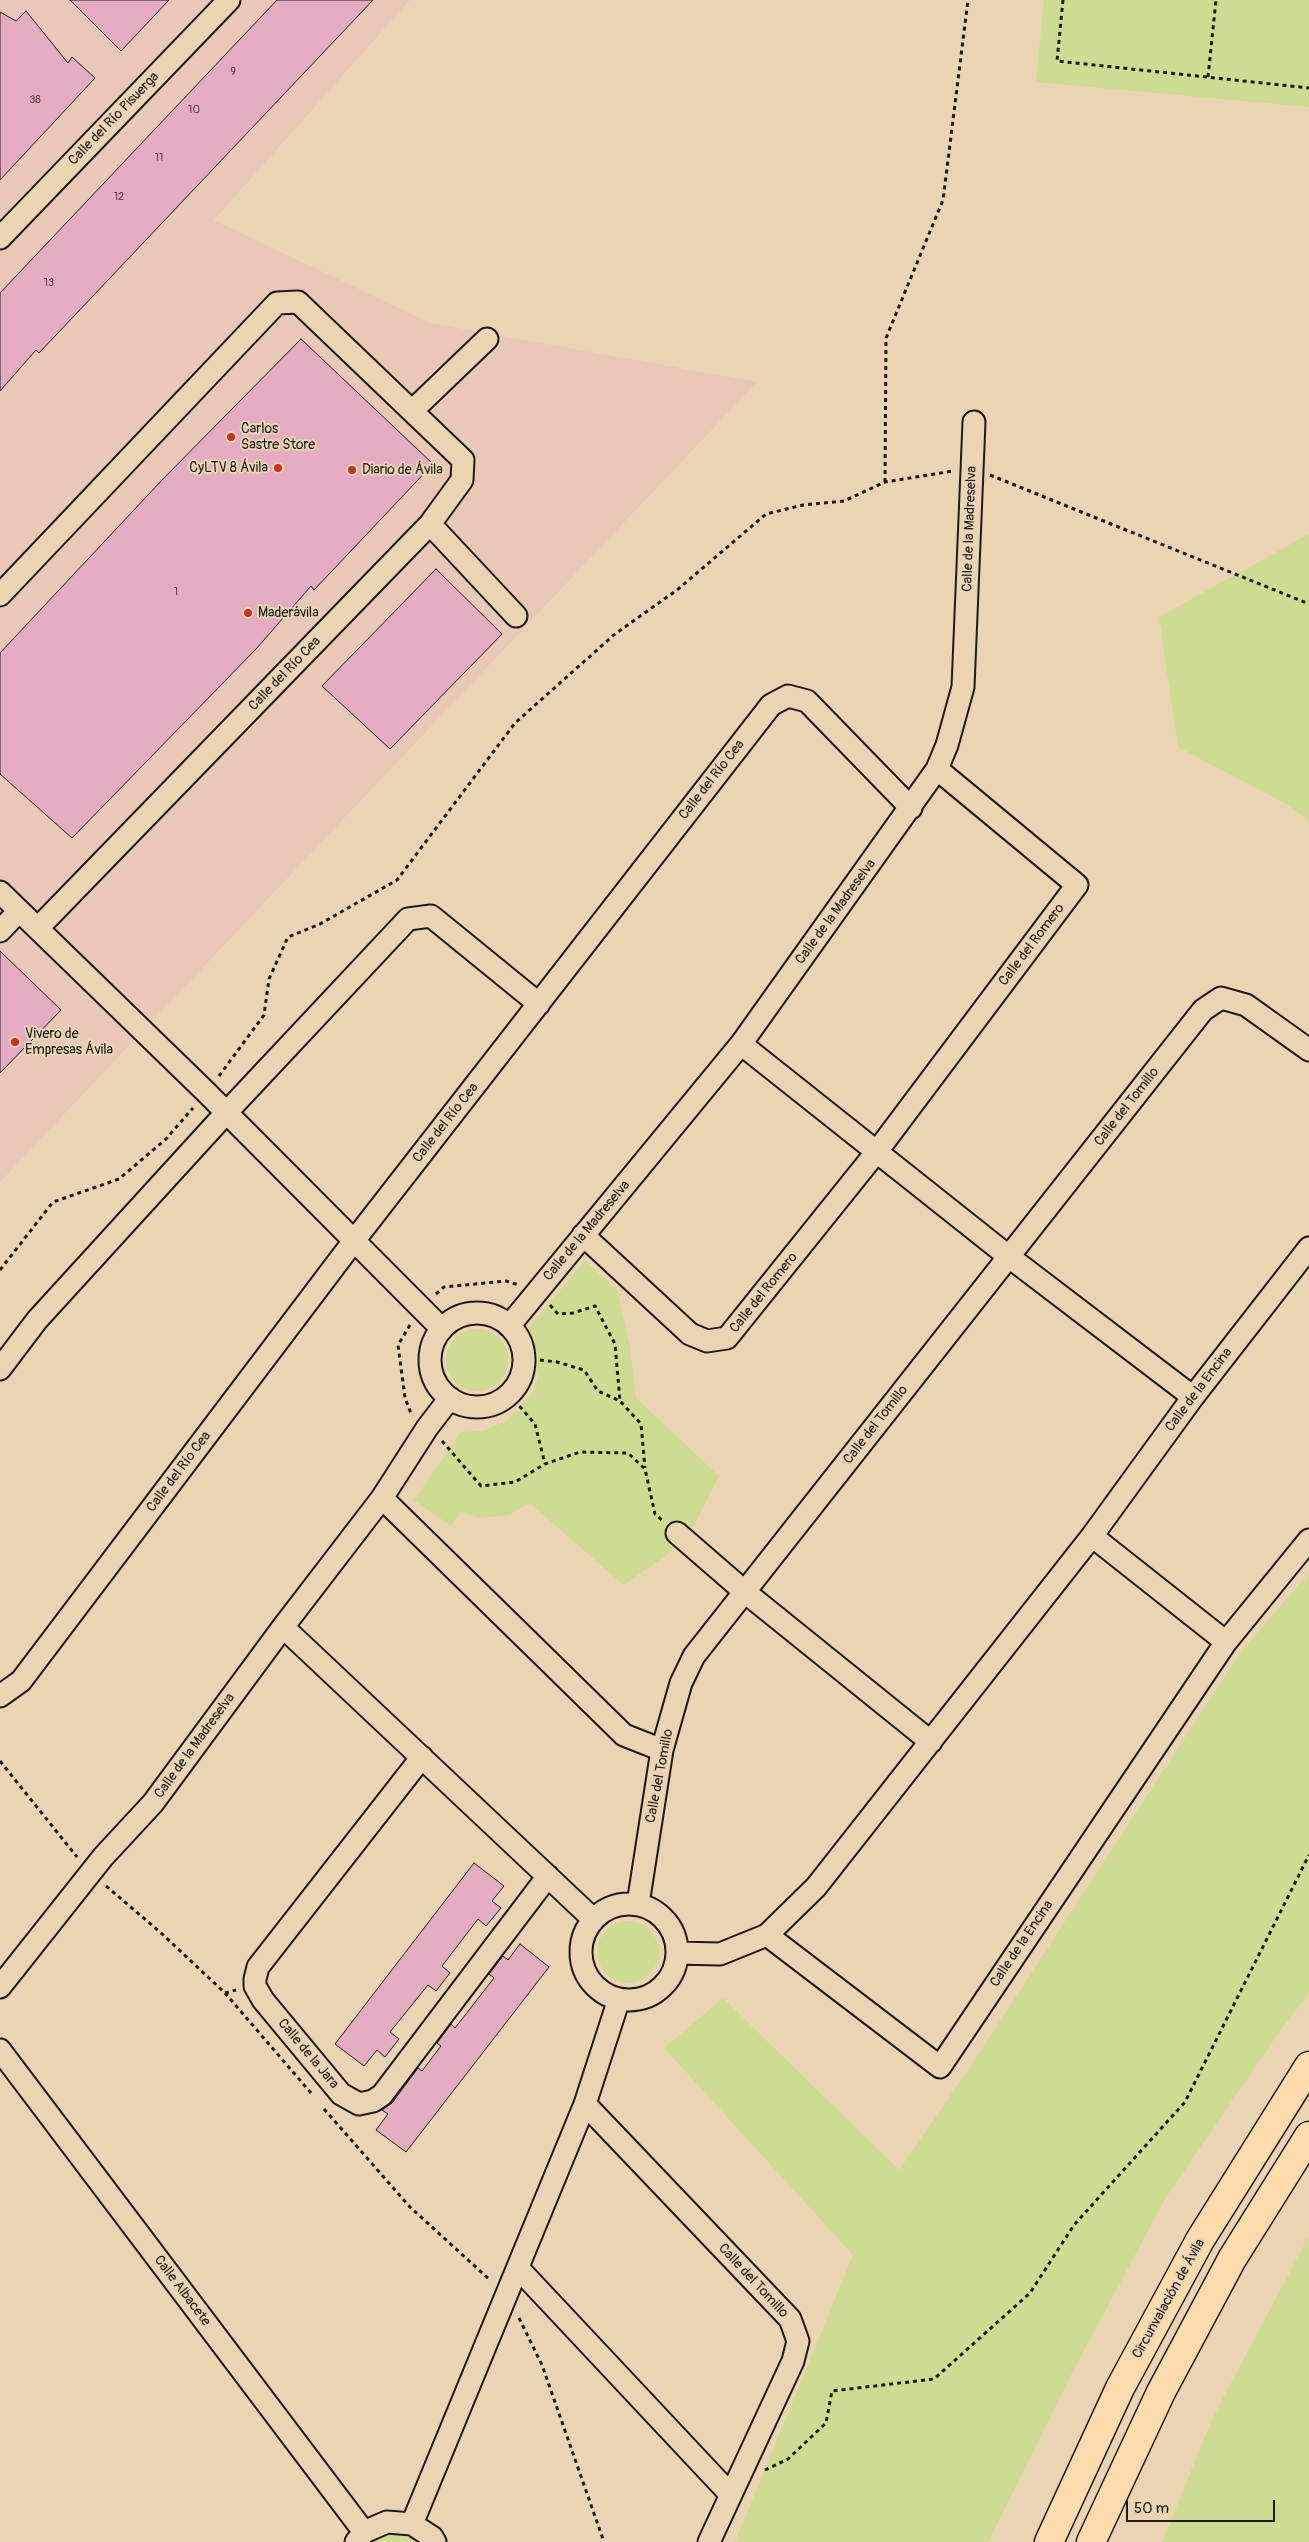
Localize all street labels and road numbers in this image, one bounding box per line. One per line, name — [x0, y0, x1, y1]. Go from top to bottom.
street label: Calle del Río Pisuerga — [65, 69, 163, 169]
street label: Calle de la Madreselva — [959, 466, 981, 592]
street label: Calle del Río Cea — [245, 633, 325, 715]
street label: Calle del Río Cea — [676, 737, 748, 823]
street label: Calle de la Madreselva — [792, 856, 880, 968]
street label: Calle del Romero — [996, 900, 1068, 990]
street label: Calle del Tomillo — [1091, 1064, 1163, 1150]
street label: Calle del Río Cea — [410, 1080, 482, 1166]
street label: Calle de la Madreselva — [540, 1177, 634, 1285]
street label: Calle del Romero — [726, 1249, 802, 1337]
street label: Calle de la Encina — [1162, 1345, 1236, 1435]
street label: Calle del Tomillo — [840, 1382, 912, 1468]
street label: Calle del Río Cea — [143, 1428, 215, 1516]
street label: Calle de la Madreselva — [151, 1690, 239, 1802]
street label: Calle del Tomillo — [643, 1728, 677, 1824]
street label: Calle de la Encina — [987, 1898, 1057, 1990]
street label: Calle de la Jara — [274, 2016, 342, 2092]
street label: Circunvalación de Ávila — [1129, 2236, 1209, 2362]
street label: Calle del Tomillo — [714, 2240, 792, 2322]
street label: Calle Albacete — [150, 2252, 214, 2330]

